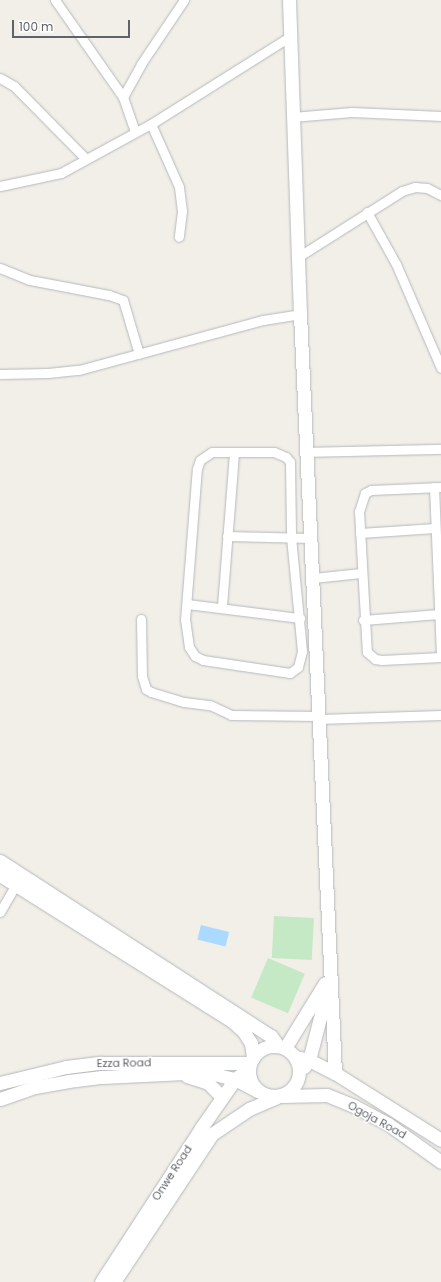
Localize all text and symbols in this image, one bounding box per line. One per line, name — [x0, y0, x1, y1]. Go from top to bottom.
scale bar — [14, 12, 132, 38]
text: 100 m — [19, 18, 53, 35]
street label: Ezza Road — [97, 1056, 151, 1070]
street label: Ogoja Road — [345, 1099, 409, 1141]
street label: Onwe Road — [149, 1143, 195, 1203]

